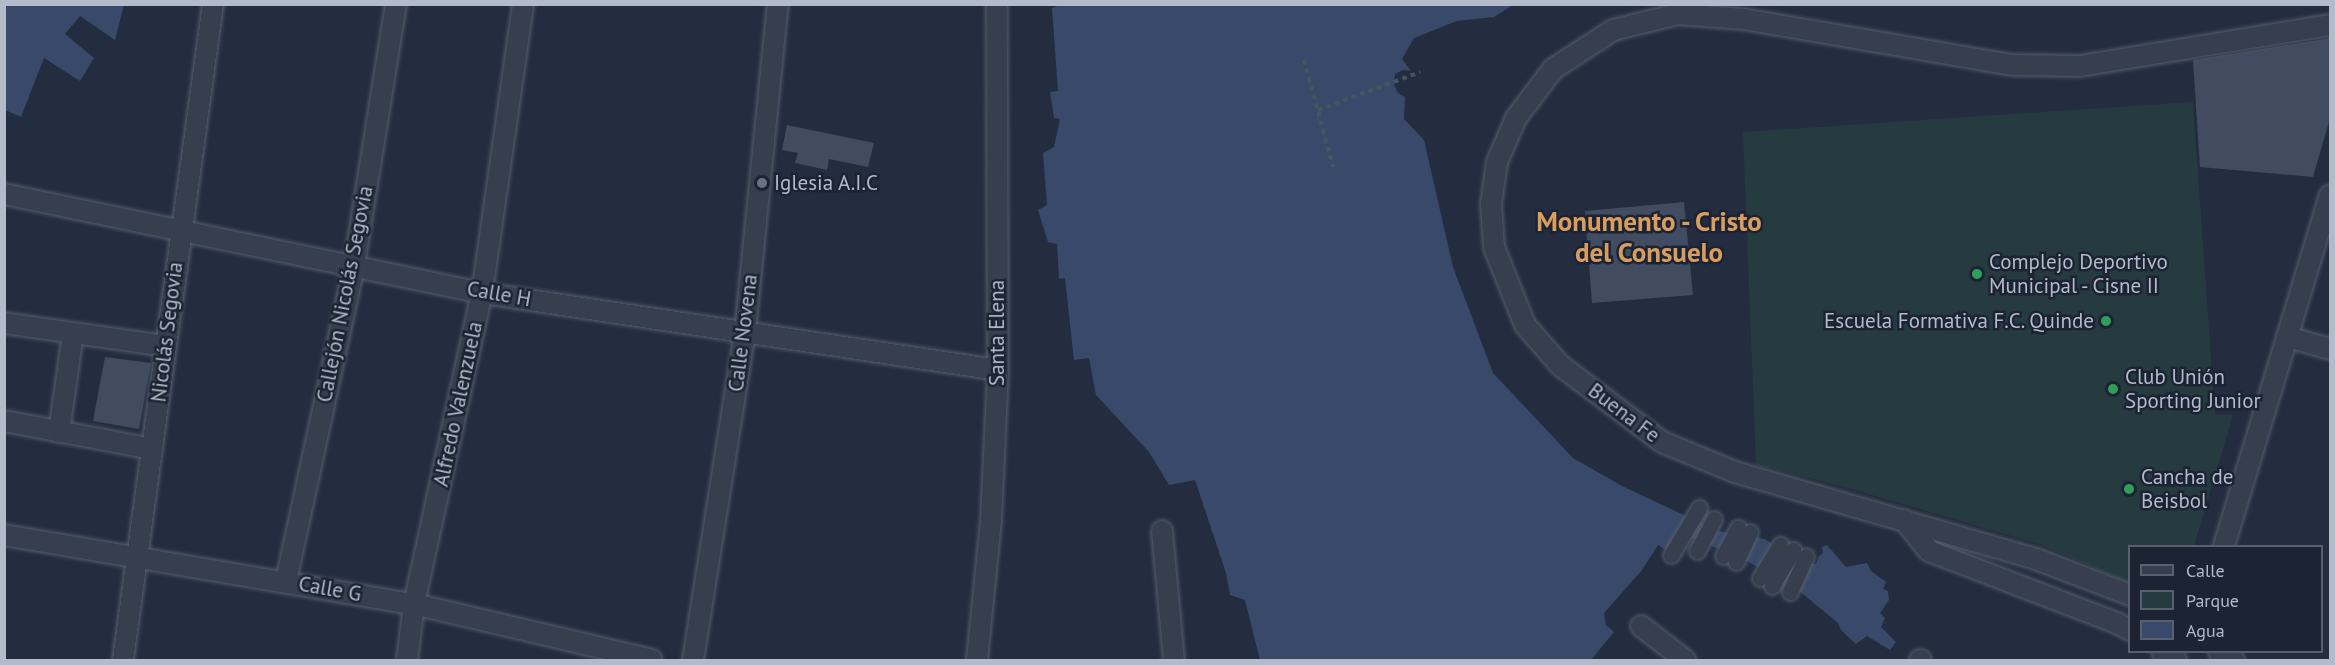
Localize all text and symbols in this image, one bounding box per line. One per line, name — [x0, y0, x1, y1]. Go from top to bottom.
place label: Iglesia A.I.C — [774, 170, 879, 196]
marker: Iglesia A.I.C — [755, 176, 769, 190]
street label: Callejón Nicolás Segovia — [312, 184, 378, 404]
district label: Monumento - Cristo del Consuelo — [1534, 205, 1764, 268]
place label: Complejo Deportivo Municipal - Cisne II — [1989, 249, 2168, 299]
street label: Nicolás Segovia — [146, 260, 188, 404]
marker: Complejo Deportivo Municipal - Cisne II — [1970, 267, 1984, 281]
street label: Calle Novena — [723, 273, 763, 393]
street label: Calle H — [465, 276, 533, 312]
street label: Santa Elena — [984, 280, 1010, 386]
place label: Escuela Formativa F.C. Quinde — [1822, 308, 2094, 334]
marker: Escuela Formativa F.C. Quinde — [2099, 314, 2113, 328]
street label: Alfredo Valenzuela — [428, 319, 488, 489]
place label: Club Unión Sporting Junior — [2125, 364, 2261, 414]
street label: Buena Fe — [1583, 378, 1665, 448]
marker: Club Unión Sporting Junior — [2106, 382, 2120, 396]
place label: Cancha de Beisbol — [2141, 464, 2233, 514]
marker: Cancha de Beisbol — [2122, 482, 2136, 496]
legend — [2128, 545, 2323, 653]
text: Calle — [2186, 559, 2225, 582]
street label: Calle G — [297, 571, 363, 607]
text: Parque — [2186, 589, 2239, 612]
text: Agua — [2186, 619, 2225, 642]

